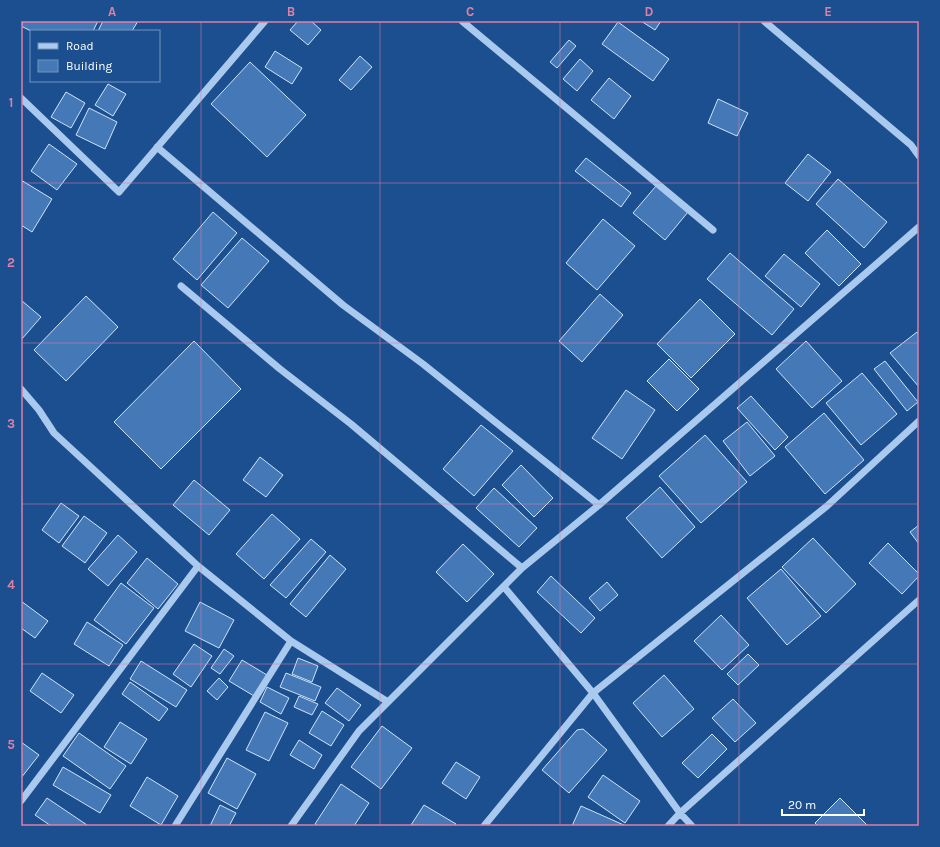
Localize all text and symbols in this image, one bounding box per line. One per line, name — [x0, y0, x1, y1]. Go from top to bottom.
text: A — [108, 4, 116, 19]
text: B — [287, 4, 295, 19]
text: C — [466, 4, 474, 19]
text: D — [645, 4, 654, 19]
text: E — [824, 4, 832, 19]
legend — [30, 30, 160, 82]
text: Road — [66, 39, 94, 53]
text: Building — [66, 59, 113, 73]
text: 1 — [9, 95, 13, 110]
text: 2 — [7, 255, 15, 270]
text: 3 — [7, 416, 15, 431]
text: 4 — [7, 577, 15, 592]
text: 5 — [7, 737, 15, 752]
scale bar — [782, 791, 864, 817]
text: 20 m — [788, 798, 816, 812]

